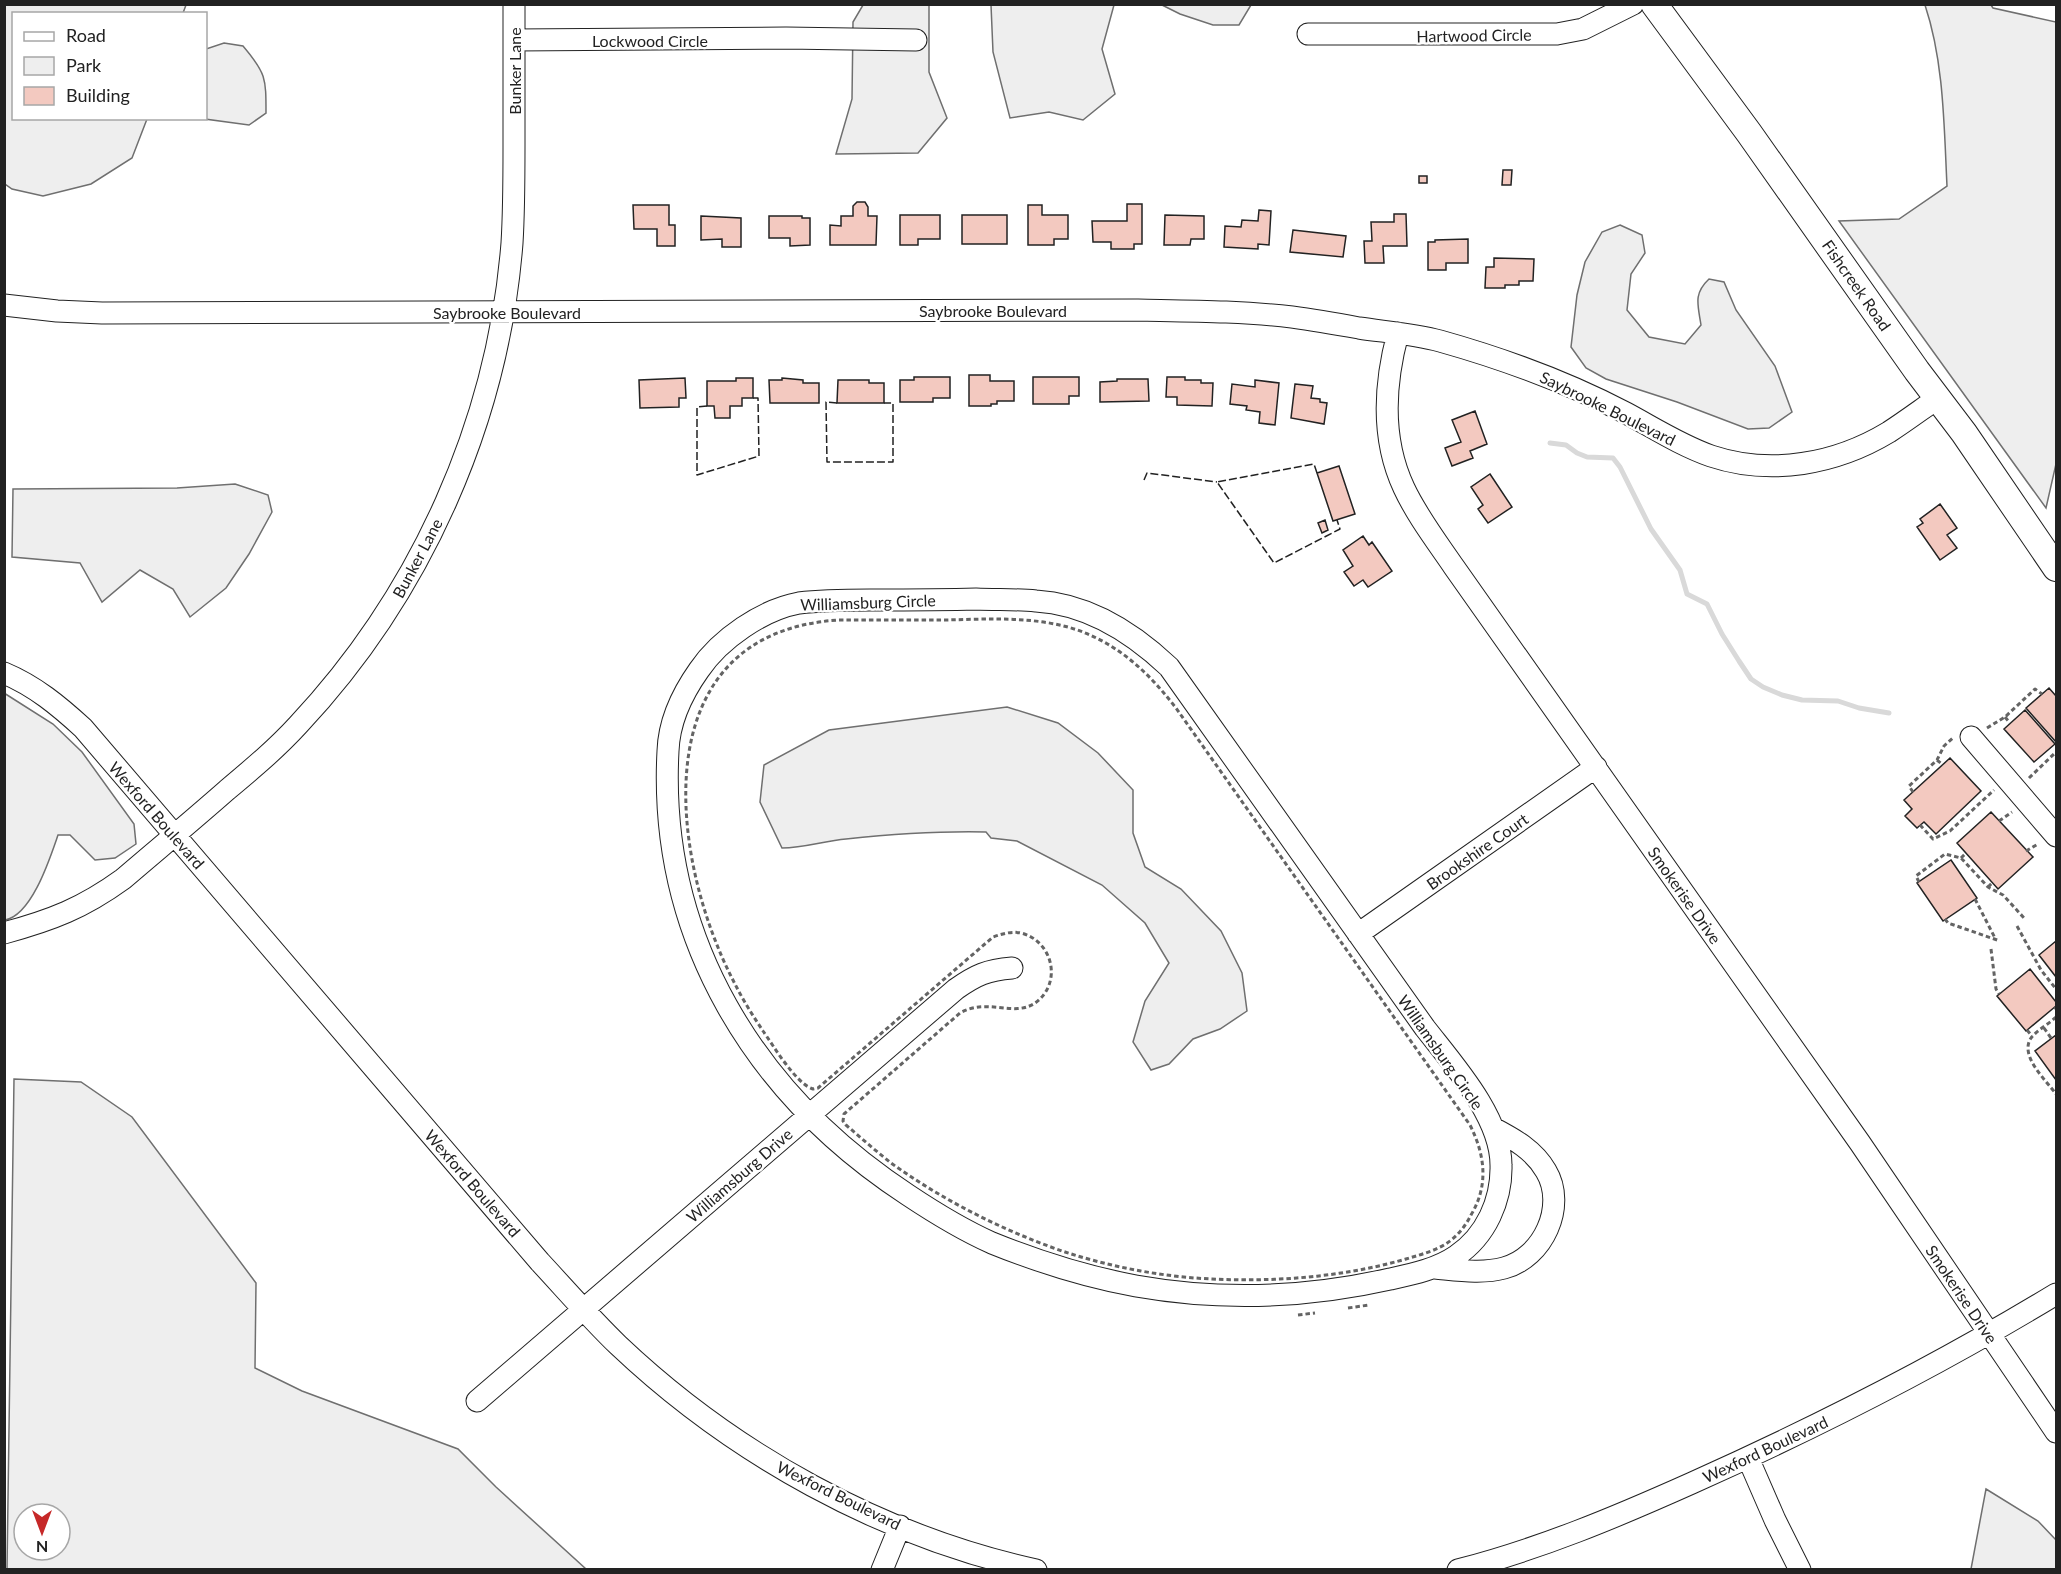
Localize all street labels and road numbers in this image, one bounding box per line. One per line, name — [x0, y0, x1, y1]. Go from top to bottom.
street label: Hartwood Circle — [1416, 24, 1532, 46]
street label: Bunker Lane — [505, 27, 524, 115]
street label: Lockwood Circle — [592, 31, 708, 50]
street label: Fishcreek Road — [1819, 236, 1895, 334]
street label: Saybrooke Boulevard — [919, 301, 1067, 320]
street label: Saybrooke Boulevard — [433, 303, 581, 322]
street label: Saybrooke Boulevard — [1537, 367, 1679, 449]
street label: Bunker Lane — [388, 515, 446, 601]
street label: Williamsburg Circle — [800, 590, 936, 614]
street label: Wexford Boulevard — [105, 758, 209, 872]
street label: Brookshire Court — [1422, 809, 1532, 893]
street label: Smokerise Drive — [1644, 843, 1726, 947]
street label: Williamsburg Circle — [1394, 991, 1488, 1113]
street label: Williamsburg Drive — [682, 1124, 796, 1226]
street label: Wexford Boulevard — [421, 1126, 525, 1240]
street label: Smokerise Drive — [1922, 1241, 2002, 1347]
street label: Wexford Boulevard — [1699, 1412, 1831, 1486]
street label: Wexford Boulevard — [774, 1457, 904, 1533]

